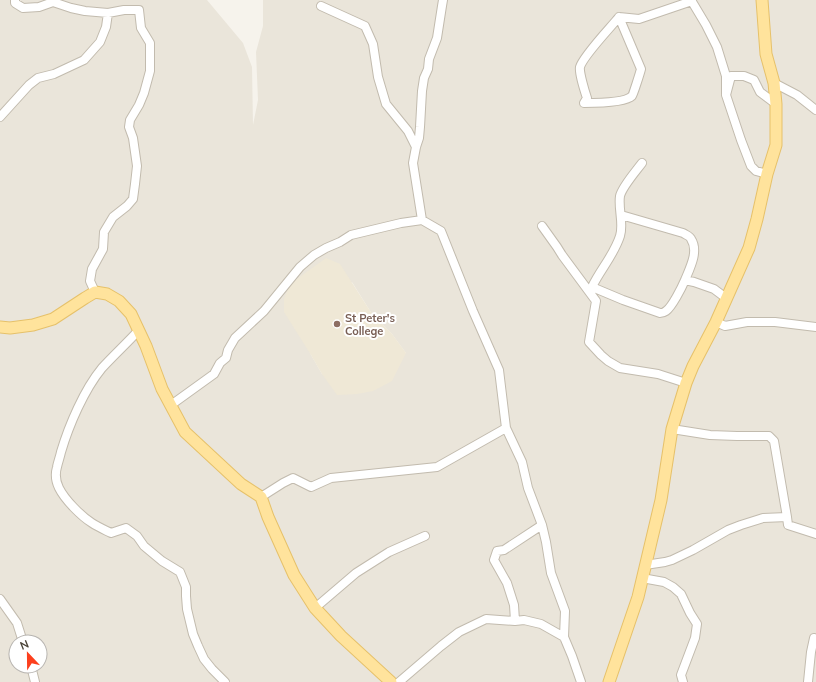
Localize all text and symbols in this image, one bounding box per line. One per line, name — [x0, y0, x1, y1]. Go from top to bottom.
place label: St Peter's College — [345, 311, 395, 338]
marker: St Peter's College — [332, 319, 342, 329]
north arrow — [8, 634, 48, 674]
text: N — [18, 637, 31, 653]

